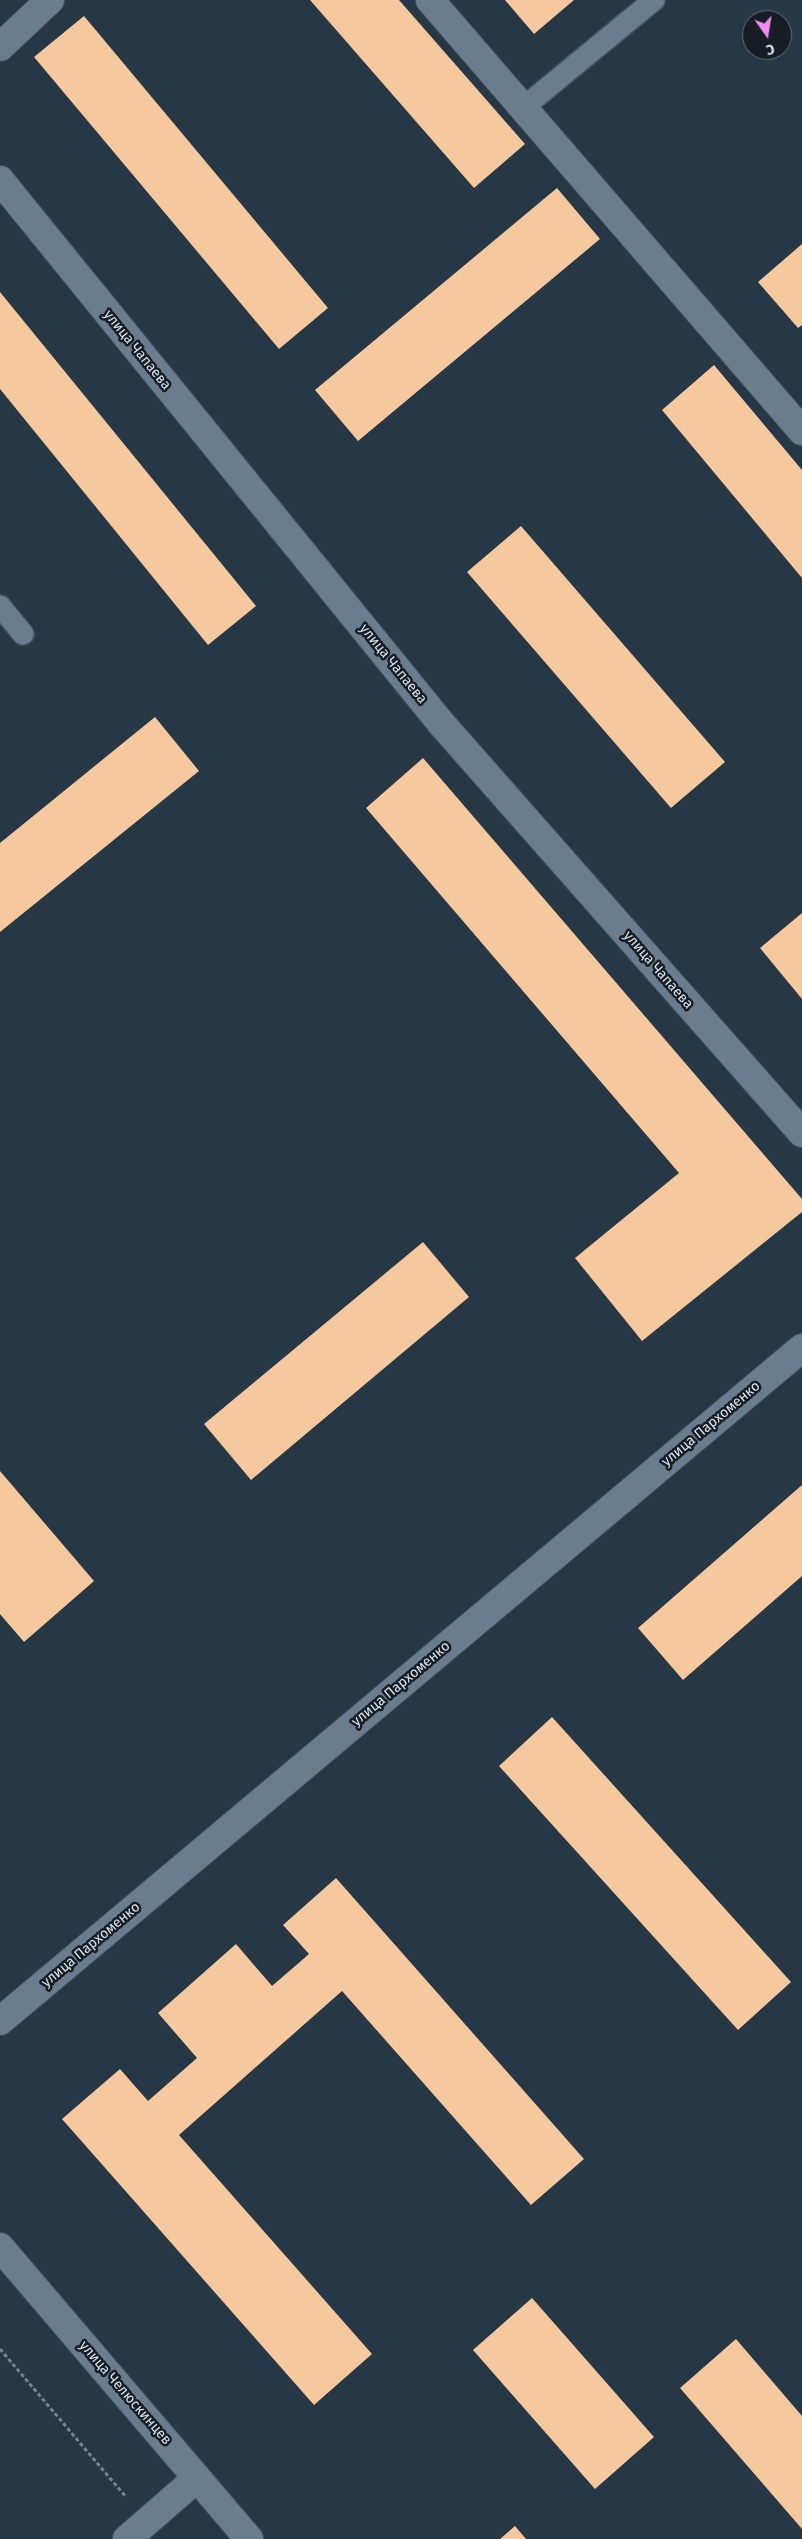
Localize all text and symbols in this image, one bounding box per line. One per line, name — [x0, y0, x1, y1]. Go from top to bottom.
north arrow — [742, 10, 792, 60]
text: С — [764, 40, 776, 58]
street label: улица Чапаева — [100, 307, 174, 393]
street label: улица Чапаева — [356, 621, 430, 707]
street label: улица Чапаева — [620, 928, 696, 1012]
street label: улица Пархоменко — [658, 1378, 764, 1470]
street label: улица Пархоменко — [348, 1638, 454, 1730]
street label: улица Пархоменко — [38, 1899, 144, 1991]
street label: улица Челюскинцев — [75, 2338, 175, 2448]

